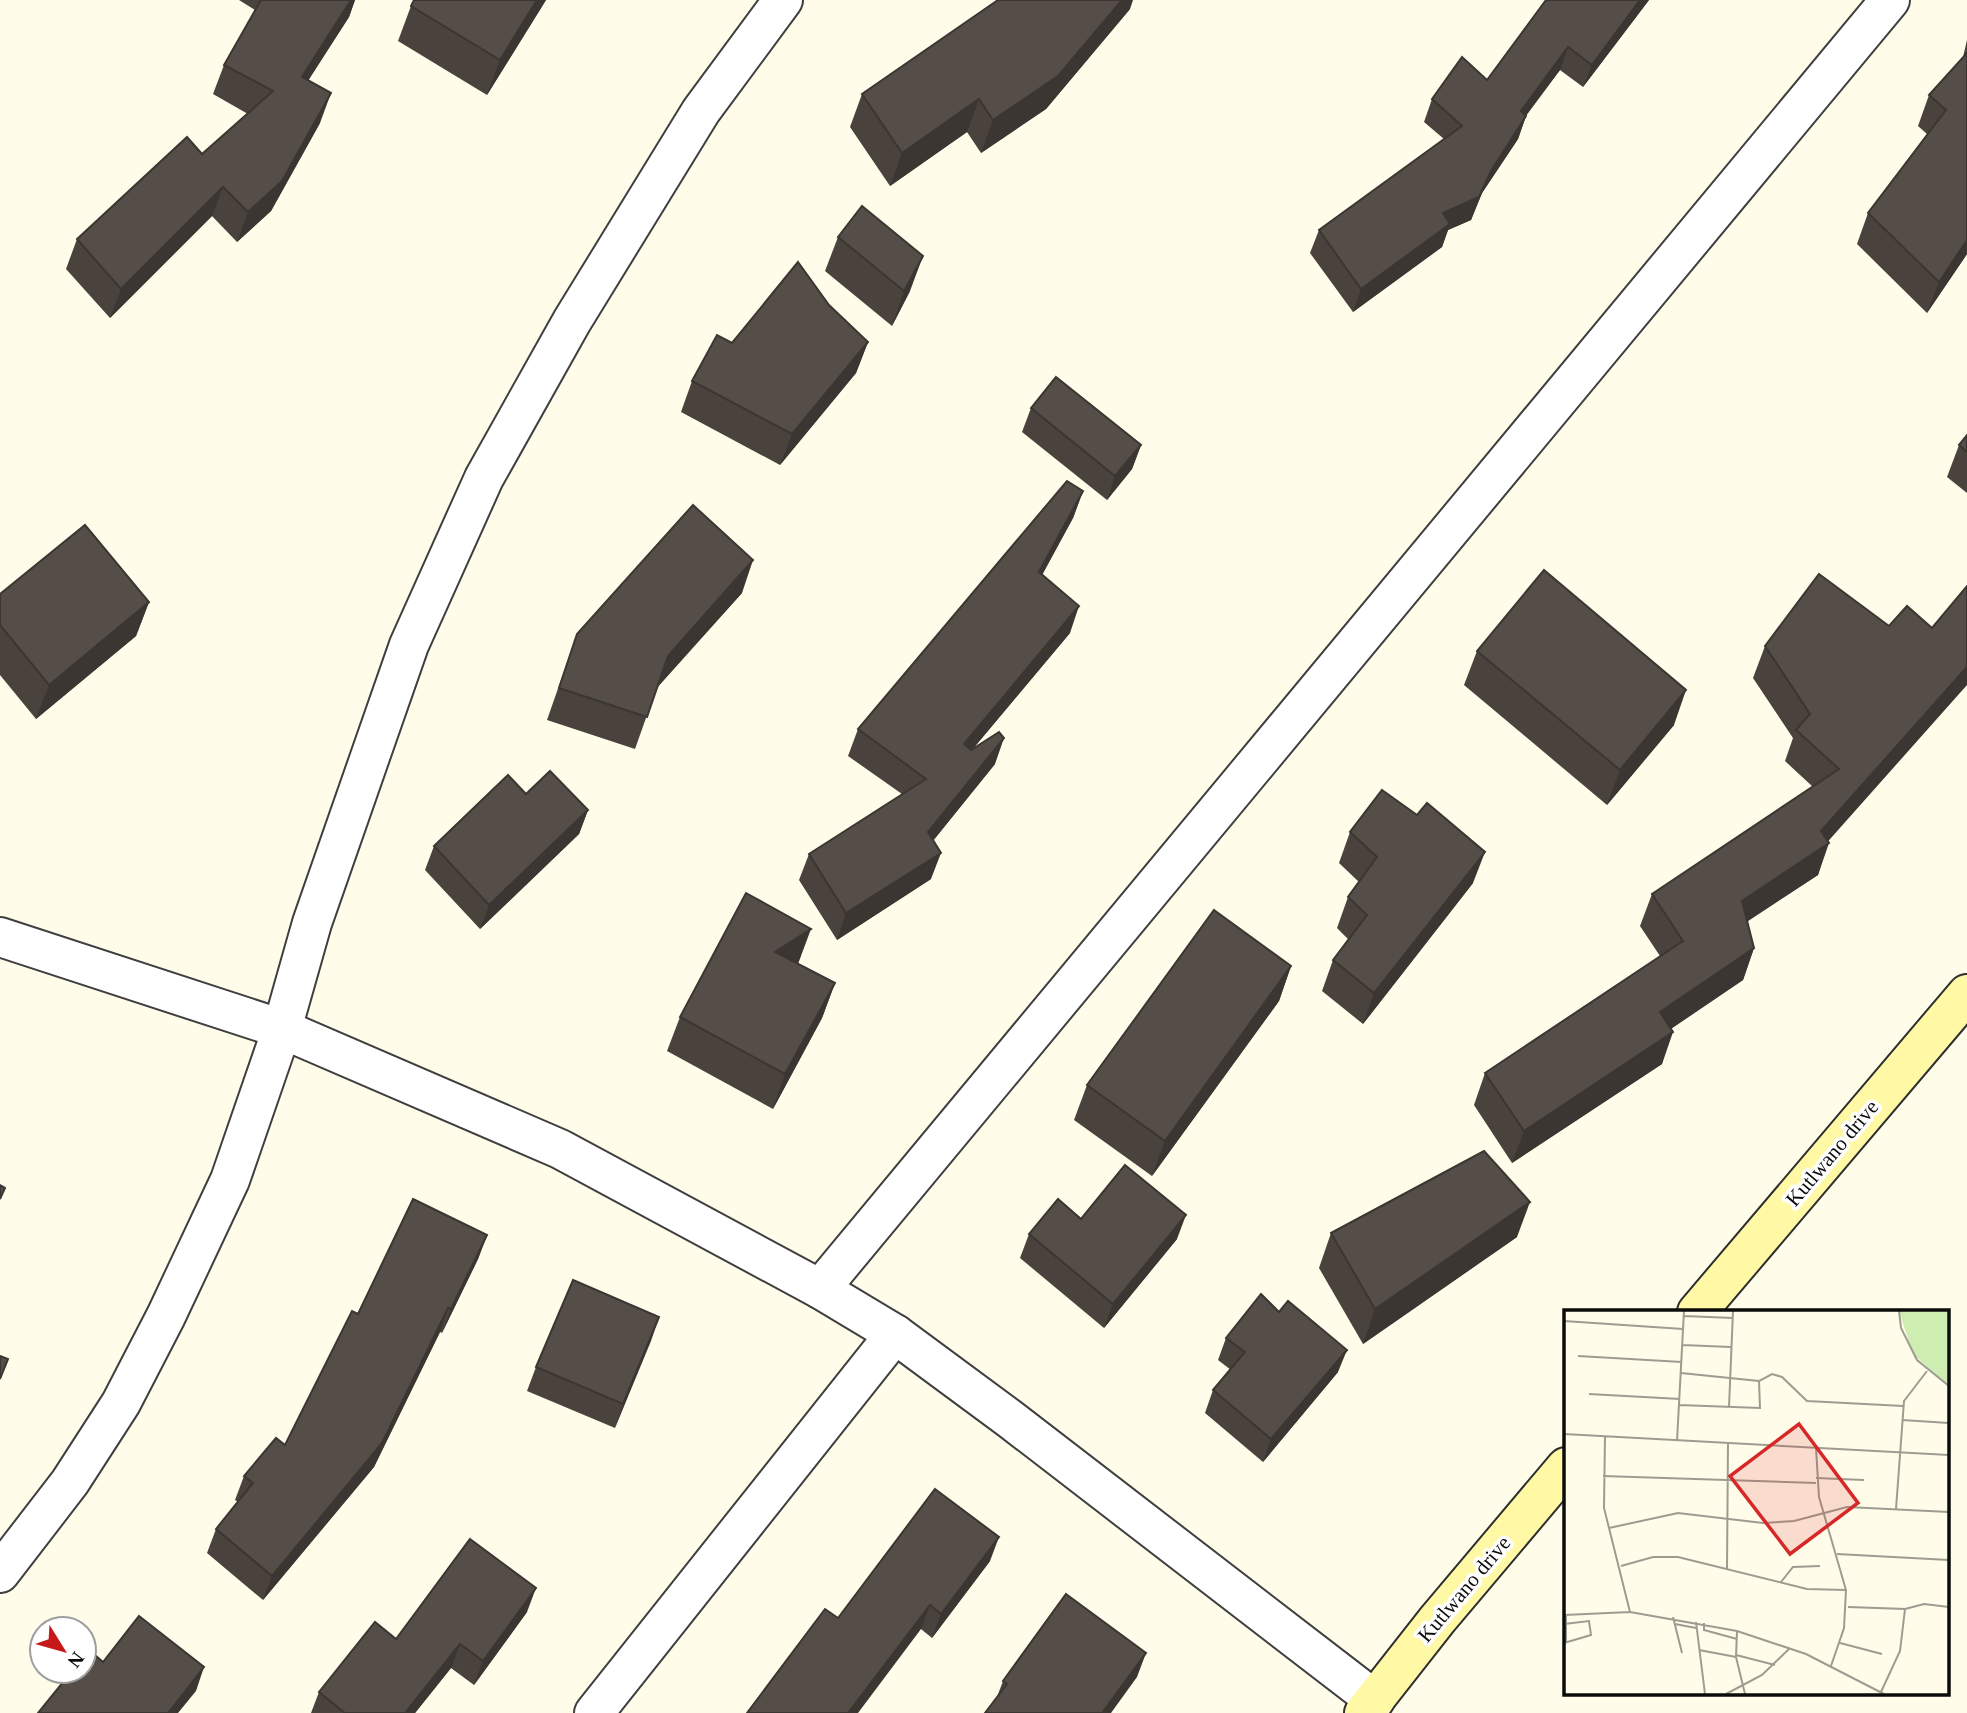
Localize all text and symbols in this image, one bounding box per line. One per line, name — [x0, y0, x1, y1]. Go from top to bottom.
street label: Kutlwano drive — [1781, 1095, 1883, 1211]
inset map — [1564, 1310, 1950, 1696]
street label: Kutlwano drive — [1413, 1531, 1515, 1647]
north arrow — [28, 1615, 98, 1685]
text: N — [63, 1648, 89, 1672]

